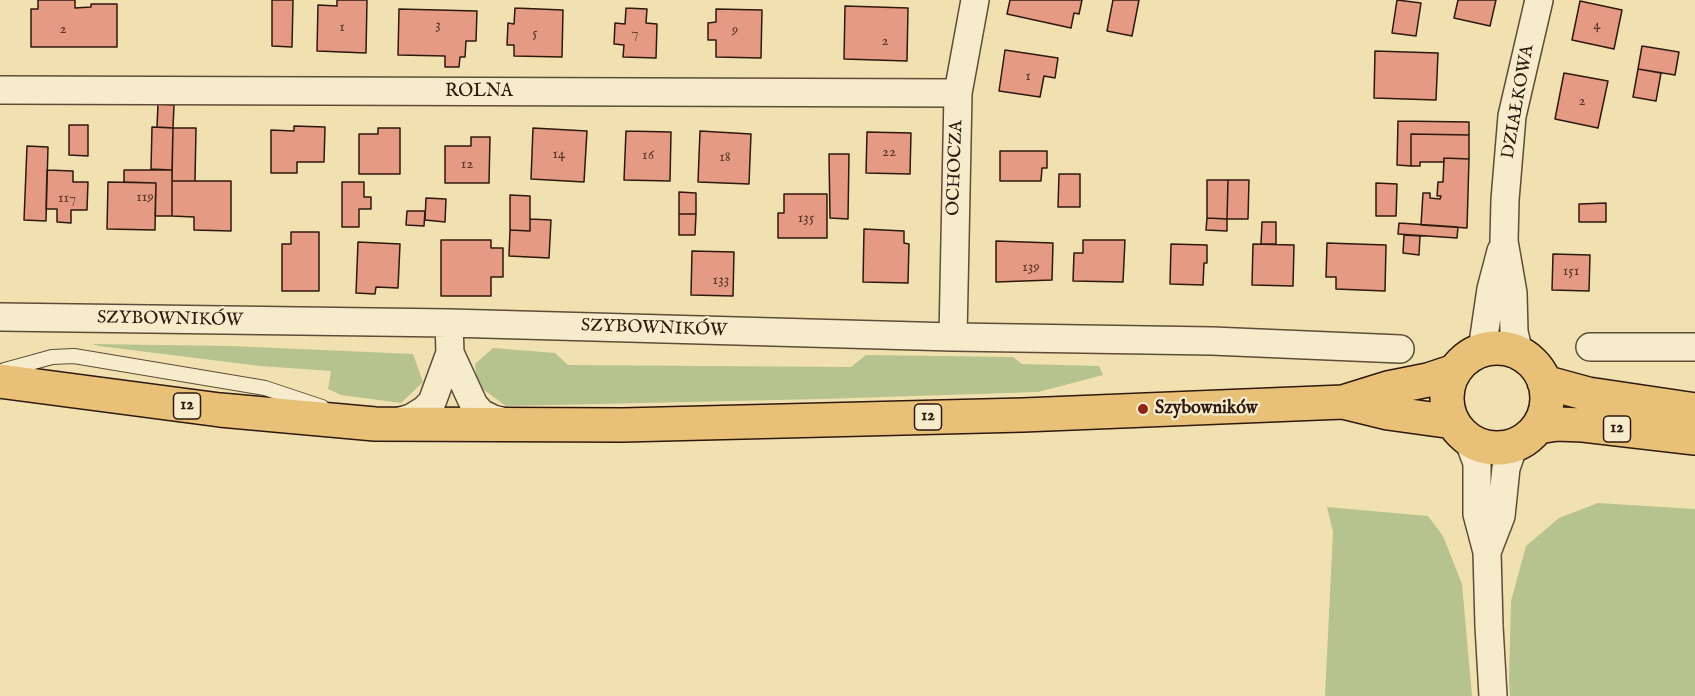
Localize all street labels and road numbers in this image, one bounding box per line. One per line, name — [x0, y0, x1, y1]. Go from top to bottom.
street label: DZIAŁKOWA — [1498, 43, 1540, 161]
street label: ROLNA — [445, 81, 513, 103]
street label: OCHOCZA — [944, 120, 968, 216]
street label: SZYBOWNIKÓW — [97, 308, 243, 332]
street label: SZYBOWNIKÓW — [581, 316, 727, 342]
road number: 12 — [174, 393, 201, 419]
road number: 12 — [914, 404, 942, 430]
road number: 12 — [1604, 416, 1630, 442]

